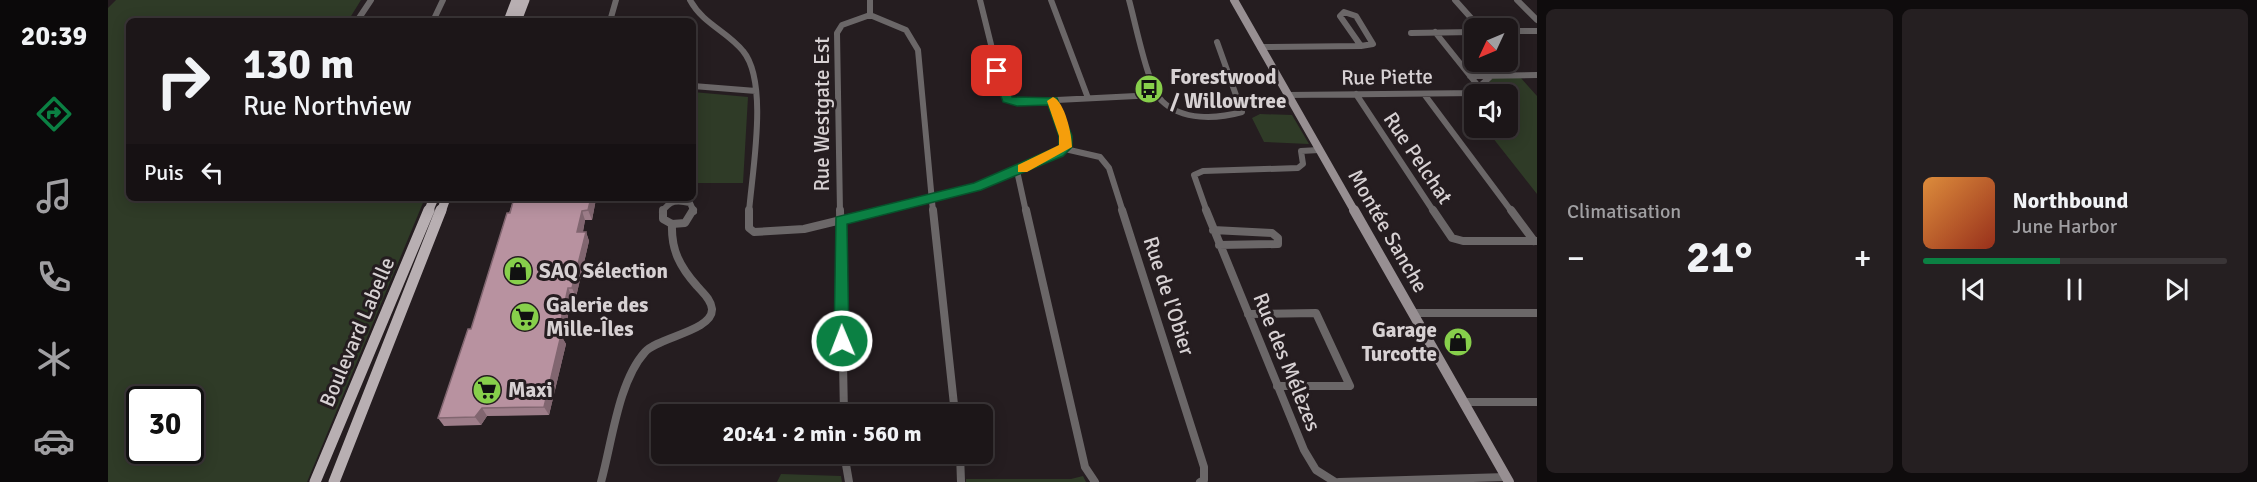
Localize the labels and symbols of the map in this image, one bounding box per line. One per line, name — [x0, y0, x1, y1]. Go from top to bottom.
north arrow — [1464, 18, 1518, 72]
street label: Rue Westgate Est — [809, 37, 835, 191]
pin — [971, 45, 1022, 96]
street label: Rue Piette — [1341, 63, 1433, 91]
place label: Forestwood / Willowtree — [1170, 64, 1286, 114]
bus stop icon: Forestwood / Willowtree — [1133, 73, 1165, 105]
street label: Rue Pelchat — [1378, 107, 1458, 209]
street label: Montée Sanche — [1342, 165, 1434, 297]
street label: Rue de l'Obier — [1138, 233, 1201, 359]
street label: Boulevard Labelle — [314, 253, 400, 411]
shop icon: SAQ Sélection — [502, 255, 534, 287]
place label: SAQ Sélection — [539, 258, 668, 284]
street label: Rue des Mélèzes — [1247, 289, 1327, 435]
place label: Galerie des Mille-Îles — [546, 292, 648, 342]
supermarket icon: Galerie des Mille-Îles — [509, 301, 541, 333]
position arrow — [810, 309, 874, 373]
place label: Garage Turcotte — [1362, 317, 1437, 367]
shop icon: Garage Turcotte — [1442, 326, 1474, 358]
supermarket icon: Maxi — [471, 374, 503, 406]
place label: Maxi — [508, 377, 553, 403]
speed limit sign: 30 — [126, 386, 204, 464]

